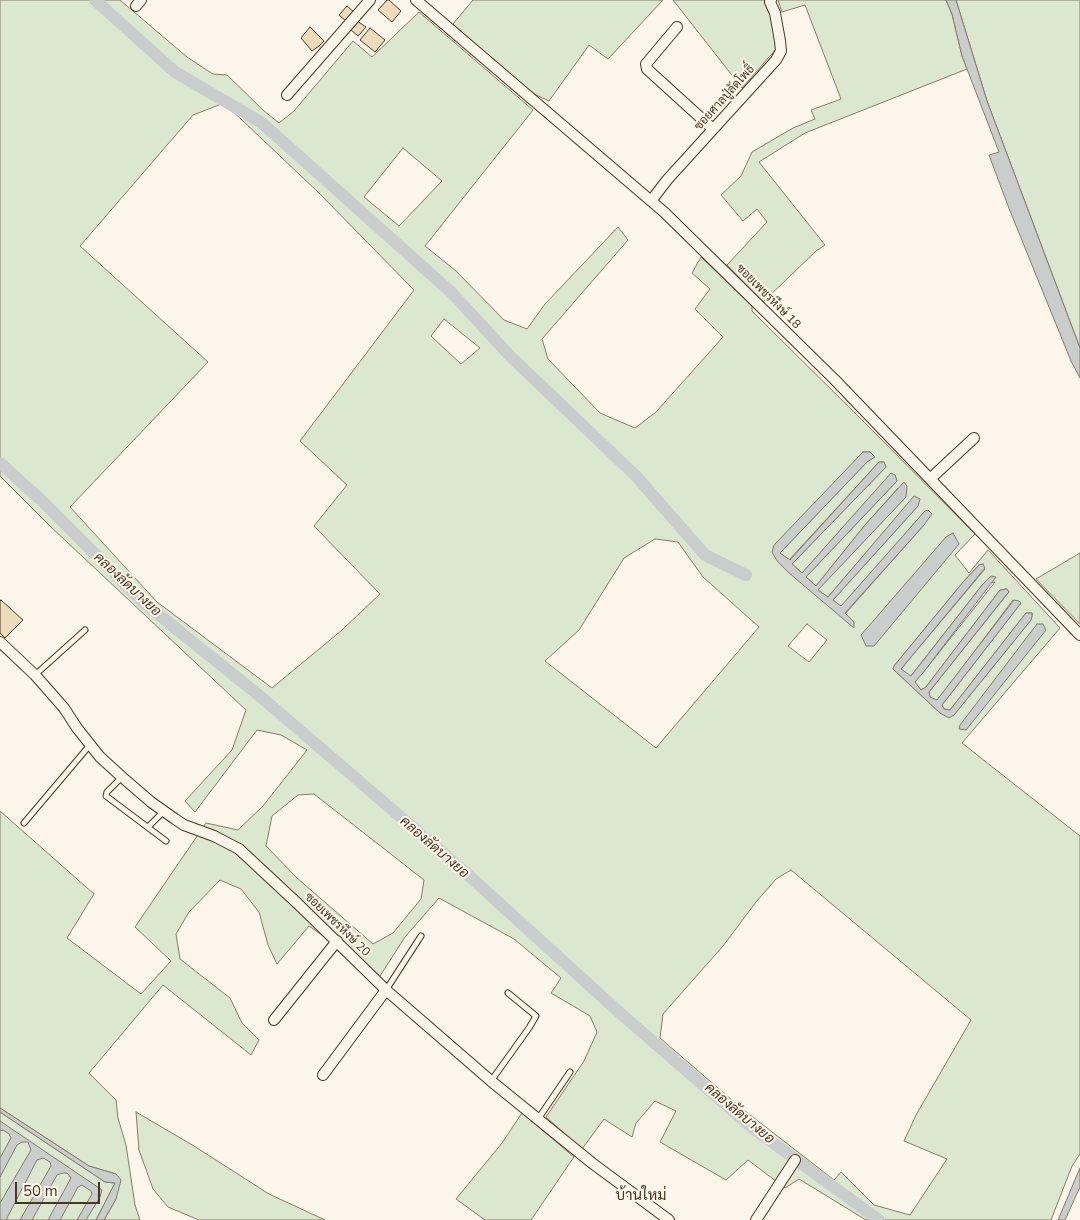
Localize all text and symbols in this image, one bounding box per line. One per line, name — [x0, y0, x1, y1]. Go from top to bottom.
street label: ซอยศาลปู่ลัดโพธิ์ — [692, 62, 758, 134]
street label: ซอยเพชรหึงษ์ 18 — [733, 262, 803, 332]
water label: คลองลัดบางยอ — [90, 550, 164, 620]
water label: คลองลัดบางยอ — [396, 813, 472, 883]
street label: ซอยเพชรหึงษ์ 20 — [301, 890, 373, 960]
water label: คลองลัดบางยอ — [701, 1080, 777, 1148]
scale bar — [18, 1172, 102, 1204]
text: 50 m — [23, 1181, 58, 1201]
district label: บ้านใหม่ — [616, 1187, 666, 1205]

